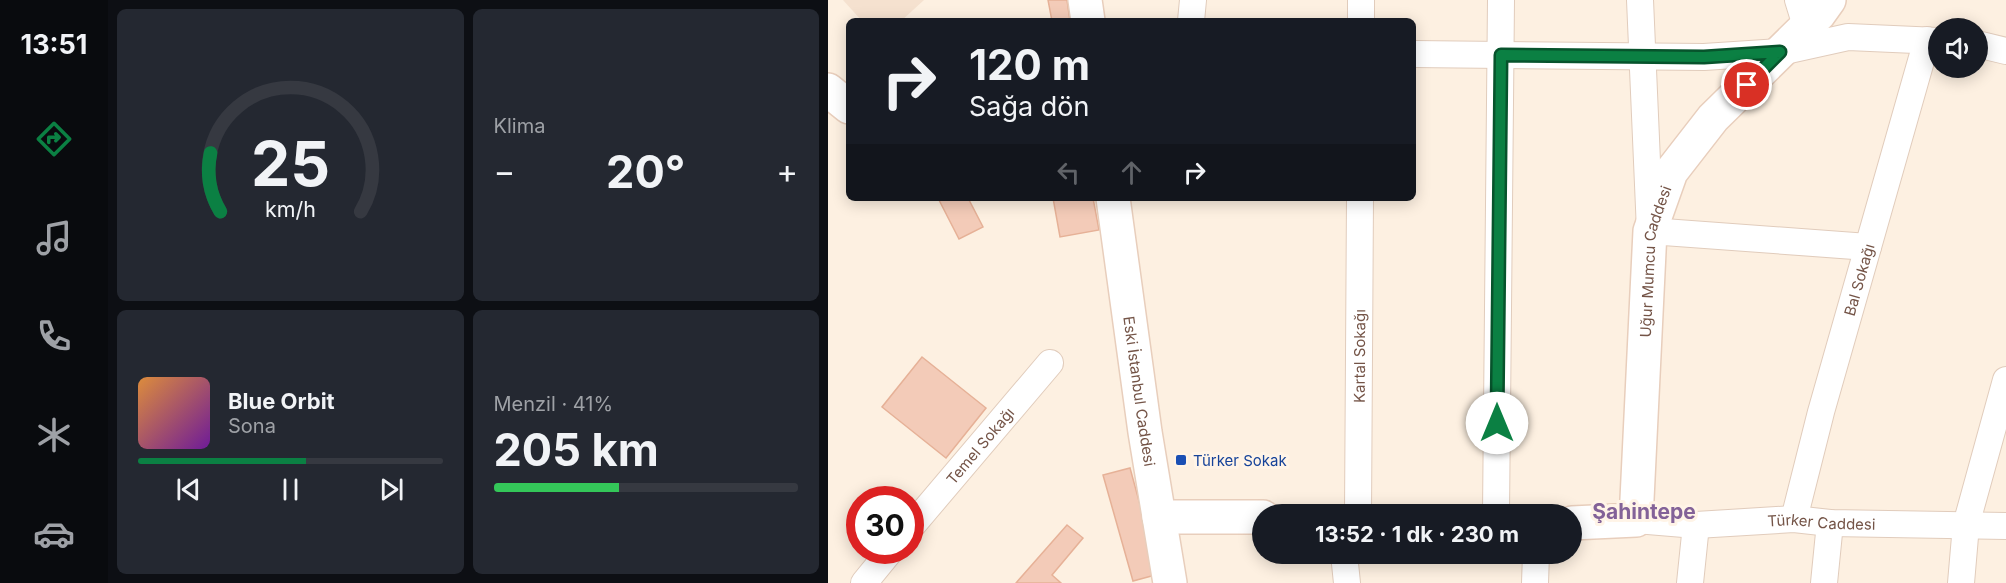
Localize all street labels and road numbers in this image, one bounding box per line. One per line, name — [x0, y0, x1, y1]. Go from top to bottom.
street label: Uğur Mumcu Caddesi — [1635, 183, 1675, 338]
street label: Bal Sokağı — [1839, 241, 1878, 318]
street label: Kartal Sokağı — [1349, 309, 1369, 403]
street label: Eski İstanbul Caddesi — [1120, 315, 1160, 468]
street label: Temel Sokağı — [942, 403, 1018, 488]
street label: Türker Caddesi — [1767, 509, 1876, 533]

